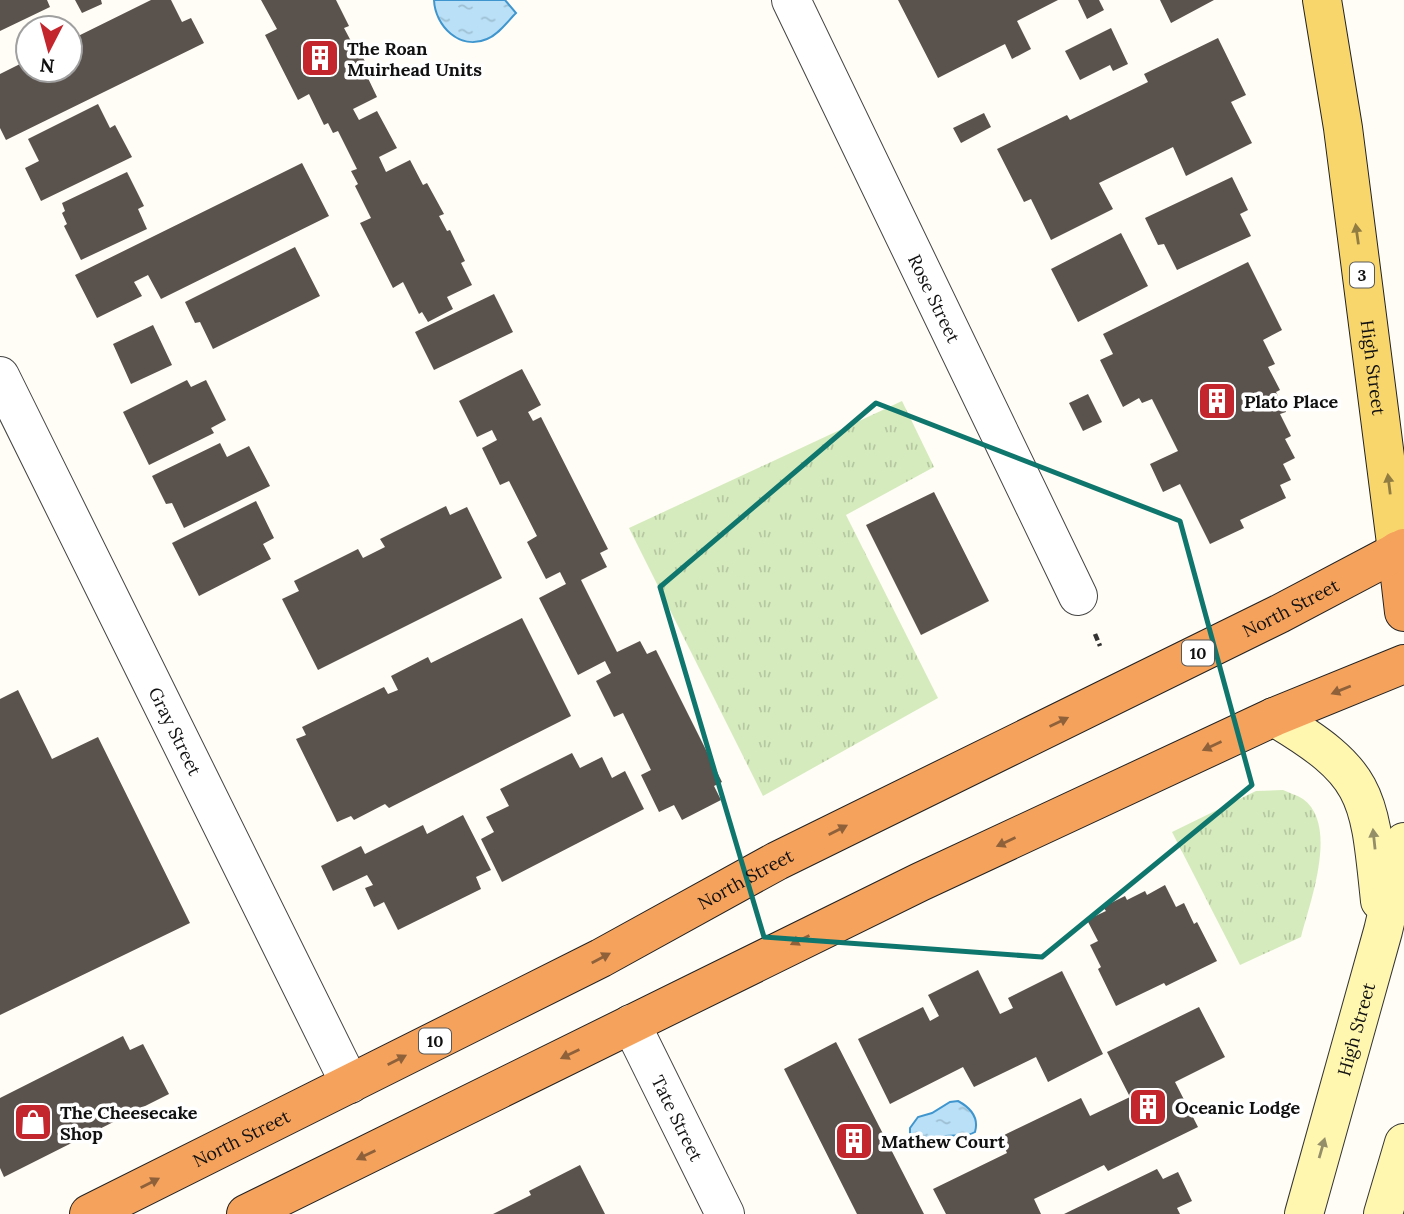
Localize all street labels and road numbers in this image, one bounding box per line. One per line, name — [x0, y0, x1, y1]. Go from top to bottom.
street label: Rose Street — [904, 250, 966, 346]
road number: 3 — [1350, 262, 1374, 288]
street label: High Street — [1356, 318, 1391, 416]
street label: North Street — [1238, 573, 1343, 642]
road number: 10 — [1182, 640, 1214, 666]
street label: Gray Street — [144, 683, 207, 779]
street label: North Street — [693, 843, 797, 914]
street label: High Street — [1332, 980, 1380, 1078]
road number: 10 — [419, 1028, 451, 1054]
street label: Tate Street — [647, 1071, 708, 1165]
street label: North Street — [189, 1104, 293, 1172]

